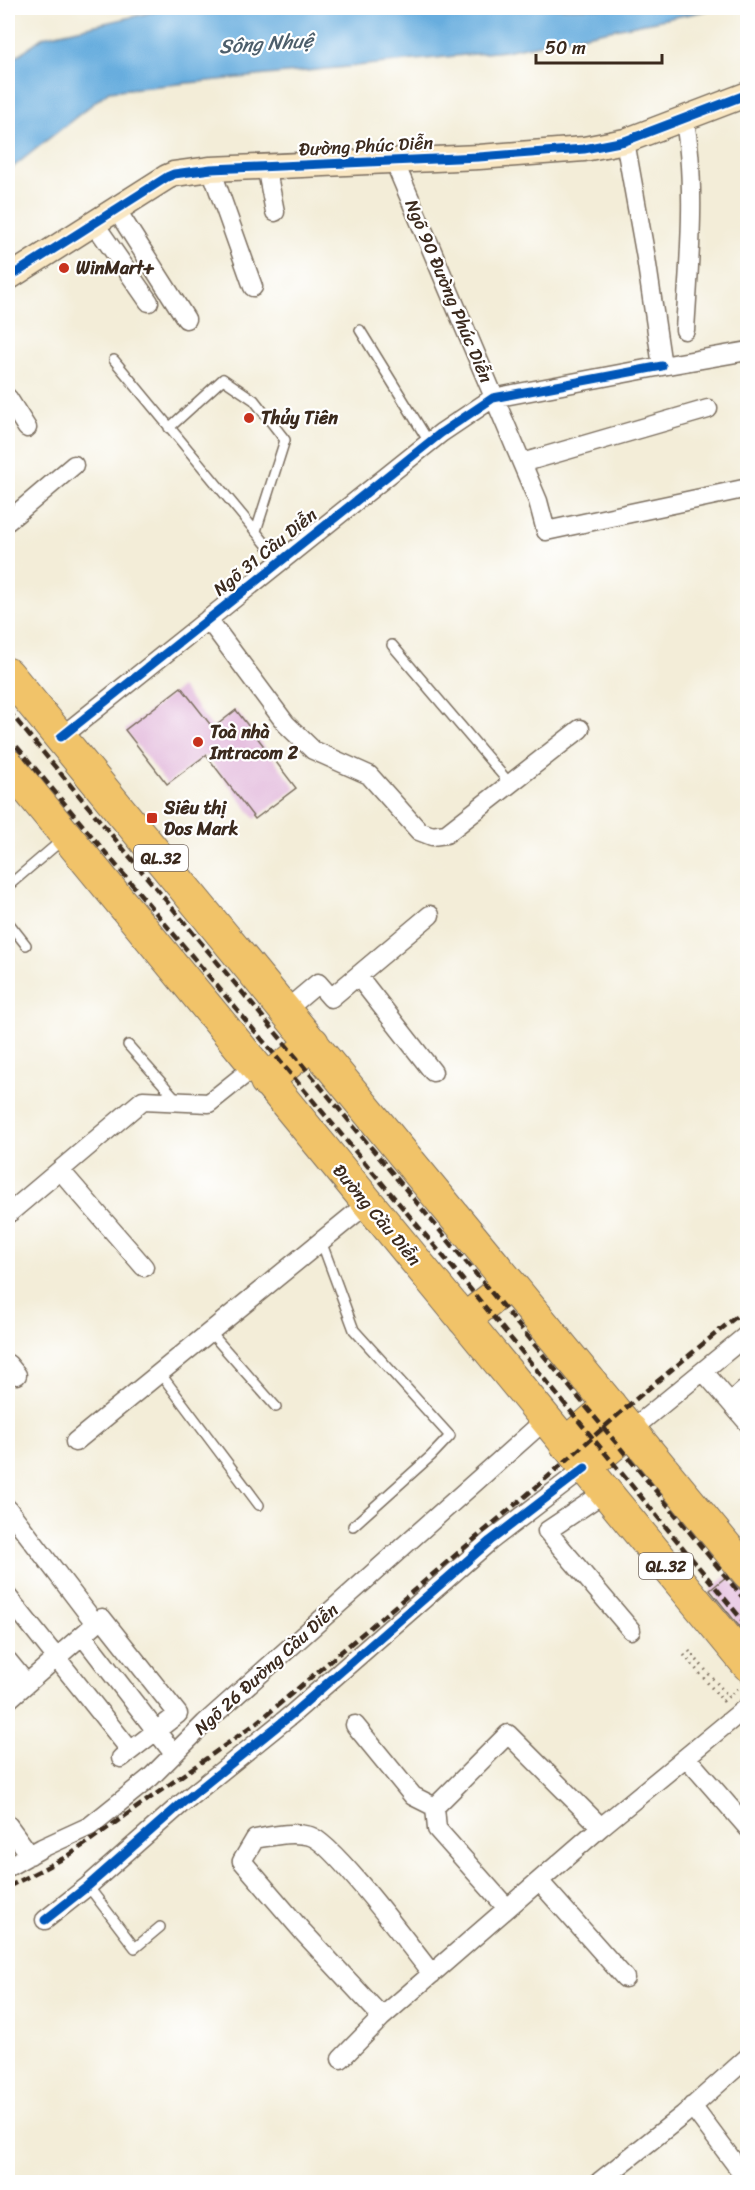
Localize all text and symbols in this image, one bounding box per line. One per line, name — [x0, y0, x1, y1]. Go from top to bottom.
water label: Sông Nhuệ — [218, 22, 318, 64]
scale bar — [536, 27, 662, 65]
text: 50 m — [545, 32, 586, 64]
street label: Đường Phúc Diễn — [298, 126, 434, 165]
street label: Ngõ 90 Đường Phúc Diễn — [396, 194, 502, 388]
place label: WinMart+ — [76, 252, 155, 284]
marker: WinMart+ — [57, 261, 71, 275]
place label: Thủy Tiên — [261, 402, 338, 434]
marker: Thủy Tiên — [242, 411, 256, 425]
street label: Ngõ 31 Cầu Diễn — [206, 499, 325, 604]
place label: Toà nhà Intracom 2 — [209, 716, 299, 769]
marker: Toà nhà Intracom 2 — [191, 735, 205, 749]
place label: Siêu thị Dos Mark — [163, 792, 239, 845]
marker: Siêu thị Dos Mark — [145, 811, 159, 825]
road number: QL.32 — [134, 845, 188, 871]
street label: Đường Cầu Diễn — [324, 1157, 430, 1274]
road number: QL.32 — [639, 1553, 693, 1579]
street label: Ngõ 26 Đường Cầu Diễn — [186, 1595, 346, 1743]

